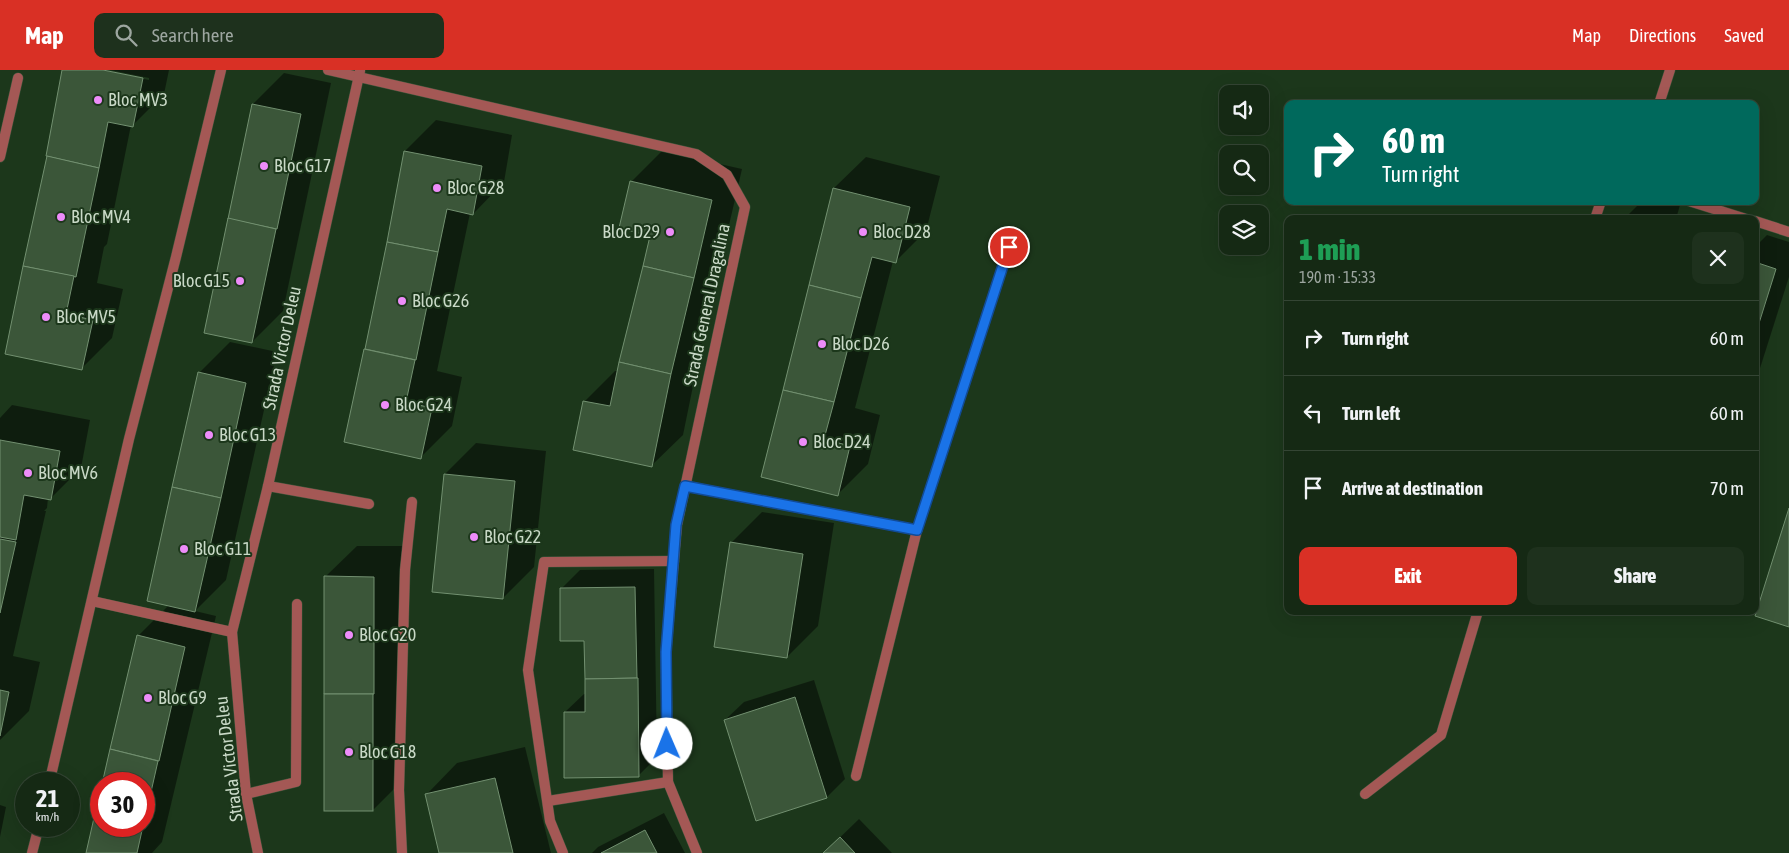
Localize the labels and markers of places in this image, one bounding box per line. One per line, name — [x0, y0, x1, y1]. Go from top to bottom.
place label: Bloc MV3 — [108, 89, 168, 110]
marker: Bloc MV3 — [92, 94, 104, 106]
place label: Bloc G17 — [274, 155, 331, 176]
marker: Bloc G17 — [258, 160, 270, 172]
place label: Bloc G28 — [447, 177, 504, 198]
marker: Bloc G28 — [431, 182, 443, 194]
place label: Bloc MV4 — [71, 206, 131, 227]
marker: Bloc MV4 — [55, 211, 67, 223]
place label: Bloc D29 — [602, 221, 660, 242]
place label: Bloc D28 — [873, 221, 931, 242]
marker: Bloc D29 — [664, 226, 676, 238]
marker: Bloc D28 — [857, 226, 869, 238]
pin — [988, 226, 1030, 268]
place label: Bloc G15 — [173, 270, 230, 291]
marker: Bloc G15 — [234, 275, 246, 287]
place label: Bloc G26 — [412, 290, 469, 311]
marker: Bloc G26 — [396, 295, 408, 307]
place label: Bloc MV5 — [56, 306, 116, 327]
marker: Bloc MV5 — [40, 311, 52, 323]
place label: Bloc D26 — [832, 333, 890, 354]
marker: Bloc D26 — [816, 338, 828, 350]
place label: Bloc G24 — [395, 394, 452, 415]
marker: Bloc G24 — [379, 399, 391, 411]
place label: Bloc G13 — [219, 424, 276, 445]
marker: Bloc G13 — [203, 429, 215, 441]
place label: Bloc D24 — [813, 431, 871, 452]
marker: Bloc D24 — [797, 436, 809, 448]
place label: Bloc MV6 — [38, 462, 98, 483]
marker: Bloc MV6 — [22, 467, 34, 479]
place label: Bloc G22 — [484, 526, 541, 547]
marker: Bloc G22 — [468, 531, 480, 543]
place label: Bloc G11 — [194, 538, 251, 559]
marker: Bloc G11 — [178, 543, 190, 555]
place label: Bloc G20 — [359, 624, 416, 645]
marker: Bloc G20 — [343, 629, 355, 641]
place label: Bloc G9 — [158, 687, 207, 708]
marker: Bloc G9 — [142, 692, 154, 704]
place label: Bloc G18 — [359, 741, 416, 762]
marker: Bloc G18 — [343, 746, 355, 758]

